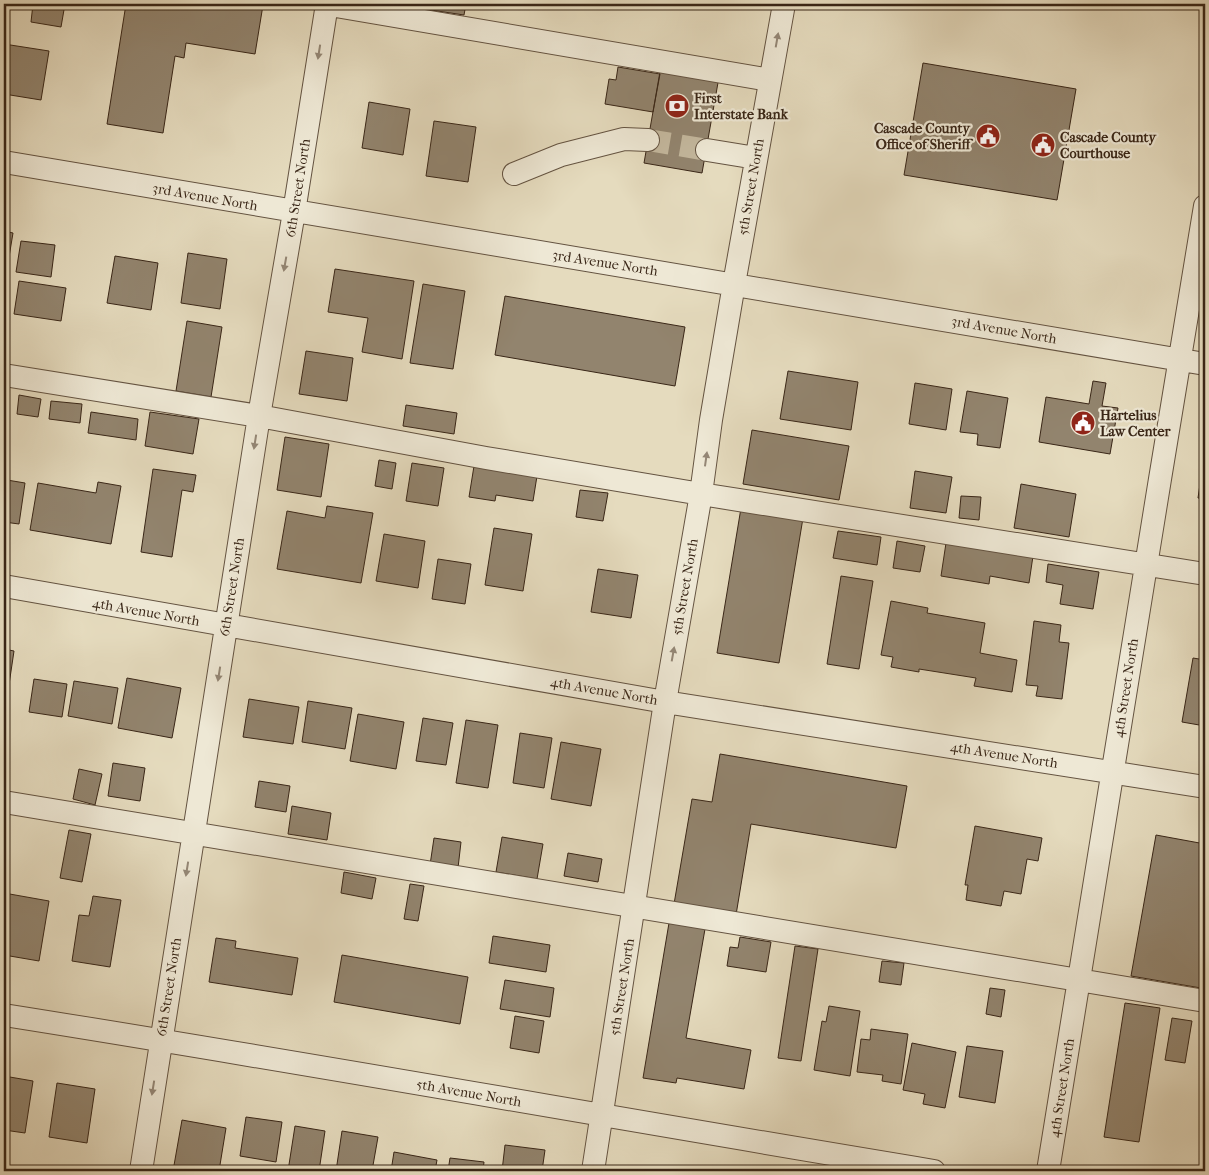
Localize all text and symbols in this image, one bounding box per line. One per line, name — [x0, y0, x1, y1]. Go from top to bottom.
one-way arrow — [774, 32, 782, 48]
one-way arrow — [315, 44, 323, 60]
place label: First Interstate Bank — [693, 90, 789, 123]
bank icon: First Interstate Bank — [664, 93, 690, 119]
place label: Cascade County Office of Sheriff — [874, 120, 974, 153]
public building icon: Cascade County Office of Sheriff — [975, 123, 1001, 149]
place label: Cascade County Courthouse — [1060, 129, 1158, 162]
public building icon: Cascade County Courthouse — [1030, 132, 1056, 158]
street label: 6th Street North — [282, 137, 314, 239]
street label: 5th Street North — [734, 137, 768, 237]
street label: 3rd Avenue North — [151, 179, 259, 215]
street label: 3rd Avenue North — [551, 246, 659, 280]
one-way arrow — [281, 257, 289, 273]
street label: 3rd Avenue North — [950, 312, 1058, 348]
place label: Hartelius Law Center — [1100, 407, 1171, 440]
public building icon: Hartelius Law Center — [1070, 410, 1096, 436]
one-way arrow — [251, 434, 259, 450]
one-way arrow — [702, 451, 710, 467]
street label: 6th Street North — [216, 536, 248, 638]
street label: 5th Street North — [668, 537, 702, 637]
street label: 4th Avenue North — [91, 594, 201, 630]
street label: 4th Street North — [1110, 637, 1142, 739]
one-way arrow — [670, 646, 678, 662]
one-way arrow — [214, 666, 222, 682]
street label: 4th Avenue North — [549, 673, 659, 709]
street label: 4th Avenue North — [949, 738, 1059, 772]
one-way arrow — [183, 861, 191, 877]
street label: 6th Street North — [153, 936, 185, 1038]
street label: 5th Street North — [606, 937, 638, 1037]
street label: 4th Street North — [1046, 1037, 1078, 1139]
street label: 5th Avenue North — [415, 1075, 523, 1111]
one-way arrow — [149, 1080, 157, 1096]

